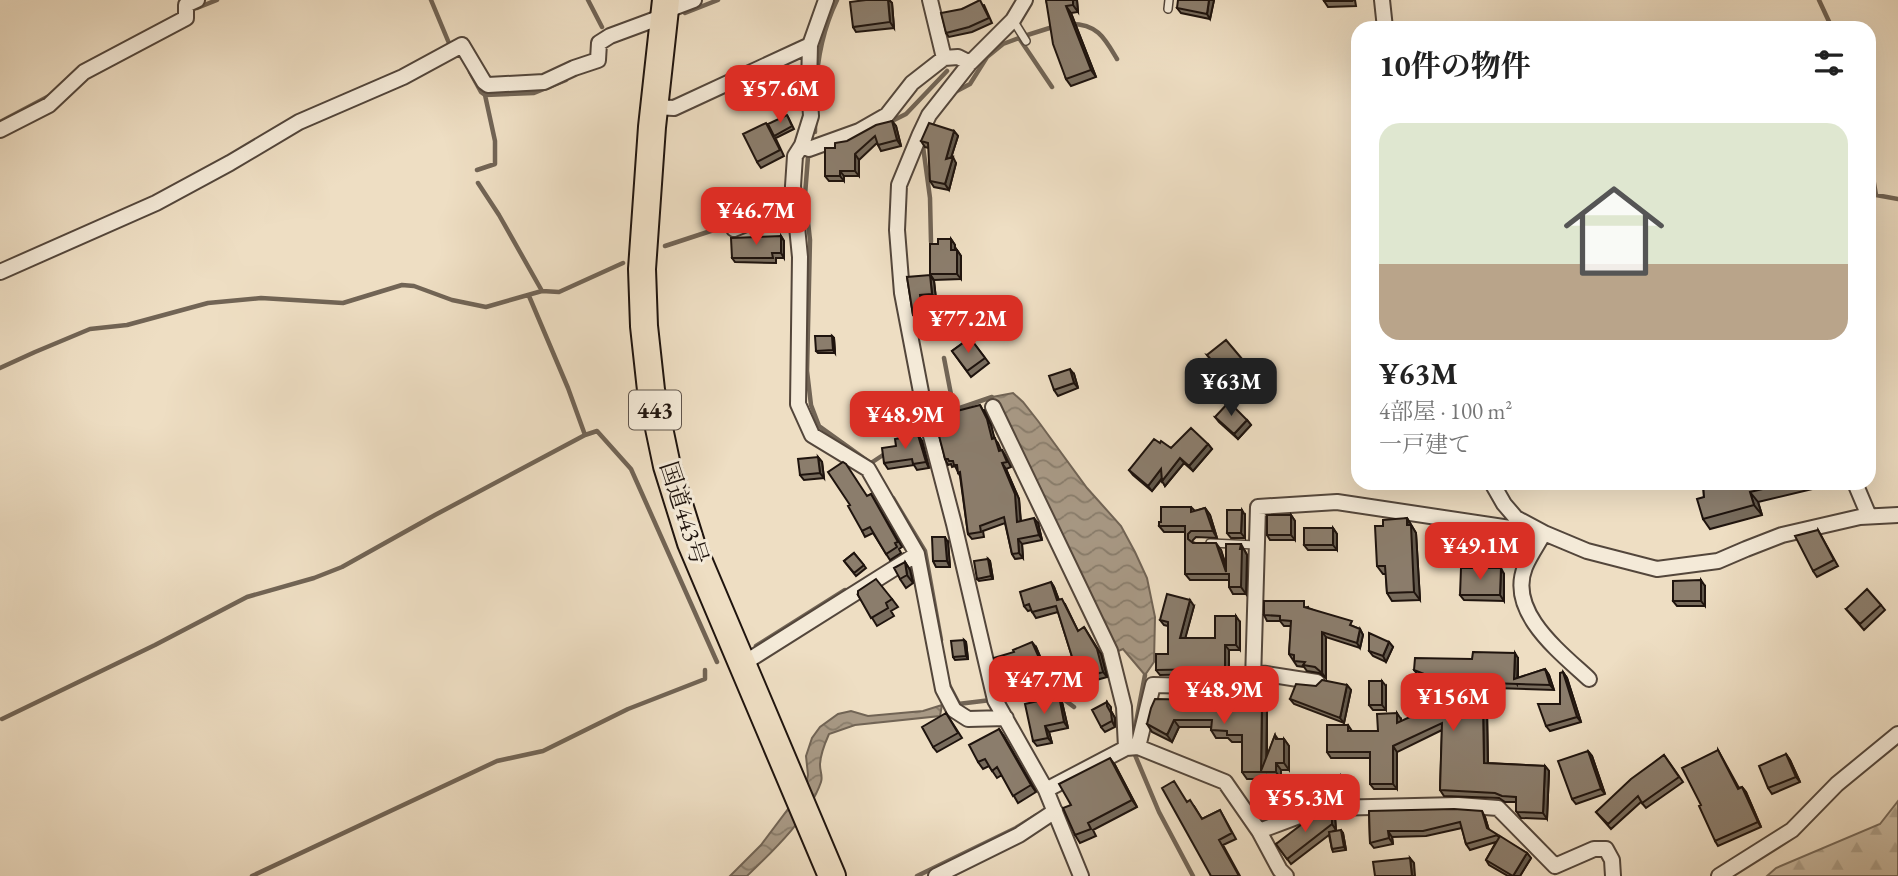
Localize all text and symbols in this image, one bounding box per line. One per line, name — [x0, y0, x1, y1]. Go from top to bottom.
icon: filters — [1810, 44, 1848, 82]
text: 10件の物件 — [1379, 46, 1531, 85]
pin: ¥57.6M — [723, 66, 837, 125]
text: ¥57.6M — [741, 73, 819, 103]
icon: home — [1551, 168, 1677, 294]
pin: ¥46.7M — [699, 188, 813, 247]
text: ¥46.7M — [717, 195, 795, 225]
pin: ¥77.2M — [911, 296, 1025, 355]
text: ¥77.2M — [929, 303, 1007, 333]
text: ¥63M — [1379, 354, 1458, 393]
pin: ¥63M — [1190, 358, 1272, 418]
text: ¥63M — [1201, 366, 1261, 396]
road number: 443 — [629, 390, 681, 430]
pin: ¥48.9M — [848, 392, 962, 451]
text: 4部屋 · 100 m² — [1379, 396, 1512, 426]
text: ¥48.9M — [866, 399, 944, 429]
text: 一戸建て — [1379, 429, 1471, 459]
street label: 国道443号 — [653, 457, 716, 568]
pin: ¥49.1M — [1423, 522, 1537, 582]
text: ¥49.1M — [1441, 530, 1519, 560]
pin: ¥47.7M — [987, 656, 1101, 716]
text: ¥47.7M — [1005, 664, 1083, 694]
pin: ¥48.9M — [1167, 666, 1281, 726]
text: ¥48.9M — [1185, 674, 1263, 704]
pin: ¥156M — [1404, 674, 1502, 733]
text: ¥156M — [1417, 681, 1489, 711]
pin: ¥55.3M — [1248, 774, 1362, 834]
text: ¥55.3M — [1266, 782, 1344, 812]

